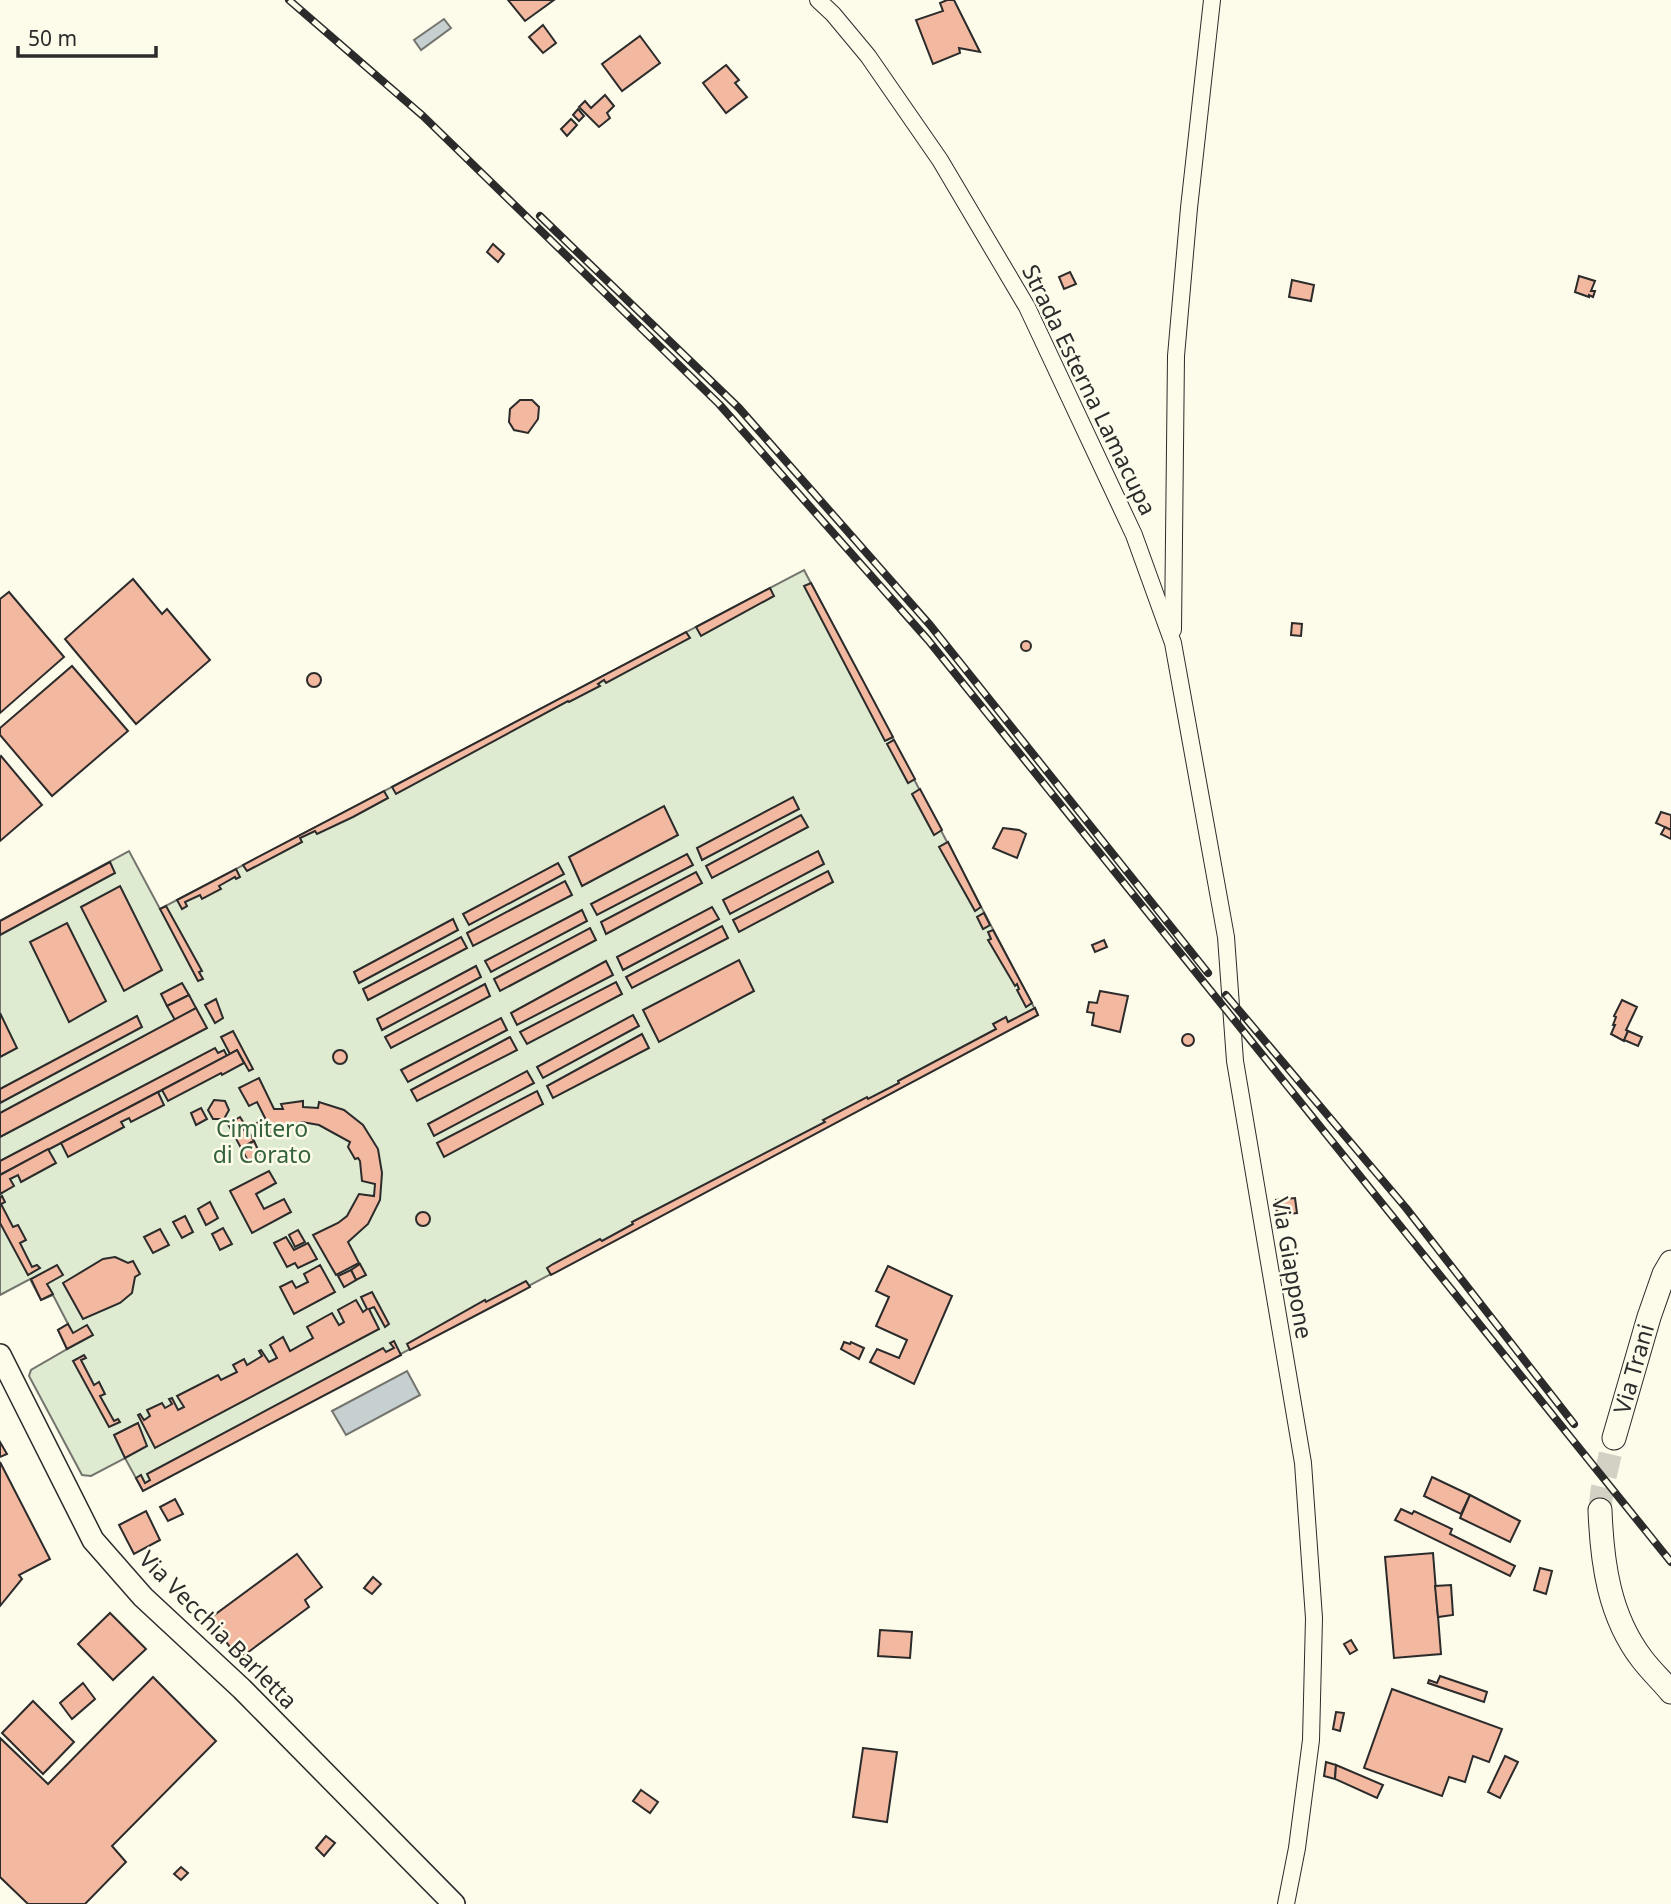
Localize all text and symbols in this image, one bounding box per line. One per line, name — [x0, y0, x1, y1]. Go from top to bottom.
scale bar — [18, 14, 156, 58]
text: 50 m — [28, 24, 77, 52]
street label: Strada Esterna Lamacupa — [1015, 259, 1165, 520]
park label: Cimitero di Corato — [213, 1112, 311, 1170]
street label: Via Giappone — [1265, 1194, 1321, 1341]
street label: Via Trani — [1605, 1320, 1661, 1418]
street label: Via Vecchia Barletta — [133, 1543, 305, 1715]

